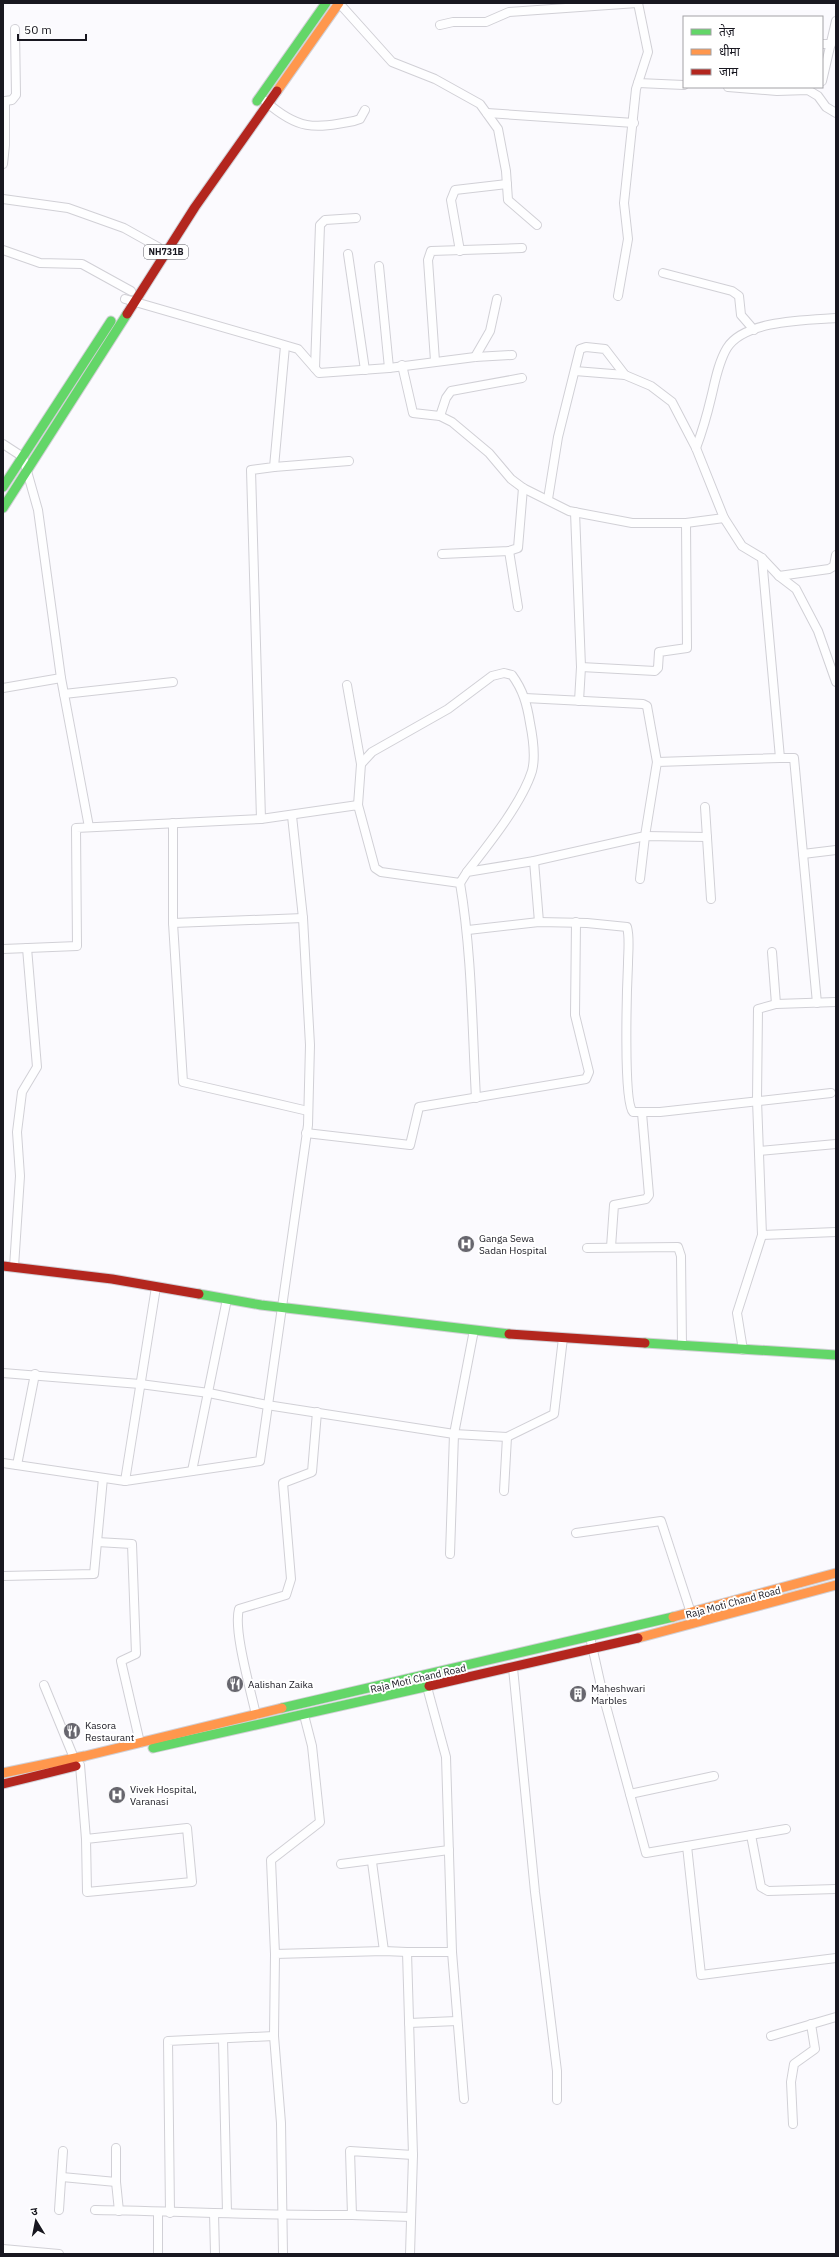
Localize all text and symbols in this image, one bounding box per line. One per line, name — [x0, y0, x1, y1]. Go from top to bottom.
scale bar — [18, 16, 86, 42]
legend — [683, 16, 823, 88]
text: 50 m — [24, 22, 52, 37]
text: तेज़ — [719, 24, 736, 39]
text: धीमा — [719, 44, 741, 59]
text: जाम — [719, 64, 739, 79]
road number: NH731B — [144, 245, 188, 259]
place label: Ganga Sewa Sadan Hospital — [479, 1232, 547, 1257]
hospital icon: Ganga Sewa Sadan Hospital — [456, 1234, 476, 1254]
street label: Raja Moti Chand Road — [684, 1584, 782, 1621]
street label: Raja Moti Chand Road — [369, 1661, 467, 1696]
restaurant icon: Aalishan Zaika — [225, 1674, 245, 1694]
place label: Aalishan Zaika — [248, 1678, 314, 1691]
place label: Maheshwari Marbles — [591, 1682, 645, 1707]
building icon: Maheshwari Marbles — [568, 1684, 588, 1704]
place label: Kasora Restaurant — [85, 1719, 135, 1744]
restaurant icon: Kasora Restaurant — [62, 1721, 82, 1741]
place label: Vivek Hospital, Varanasi — [130, 1783, 197, 1808]
hospital icon: Vivek Hospital, Varanasi — [107, 1785, 127, 1805]
north arrow — [16, 2201, 56, 2241]
text: उ — [30, 2204, 39, 2219]

